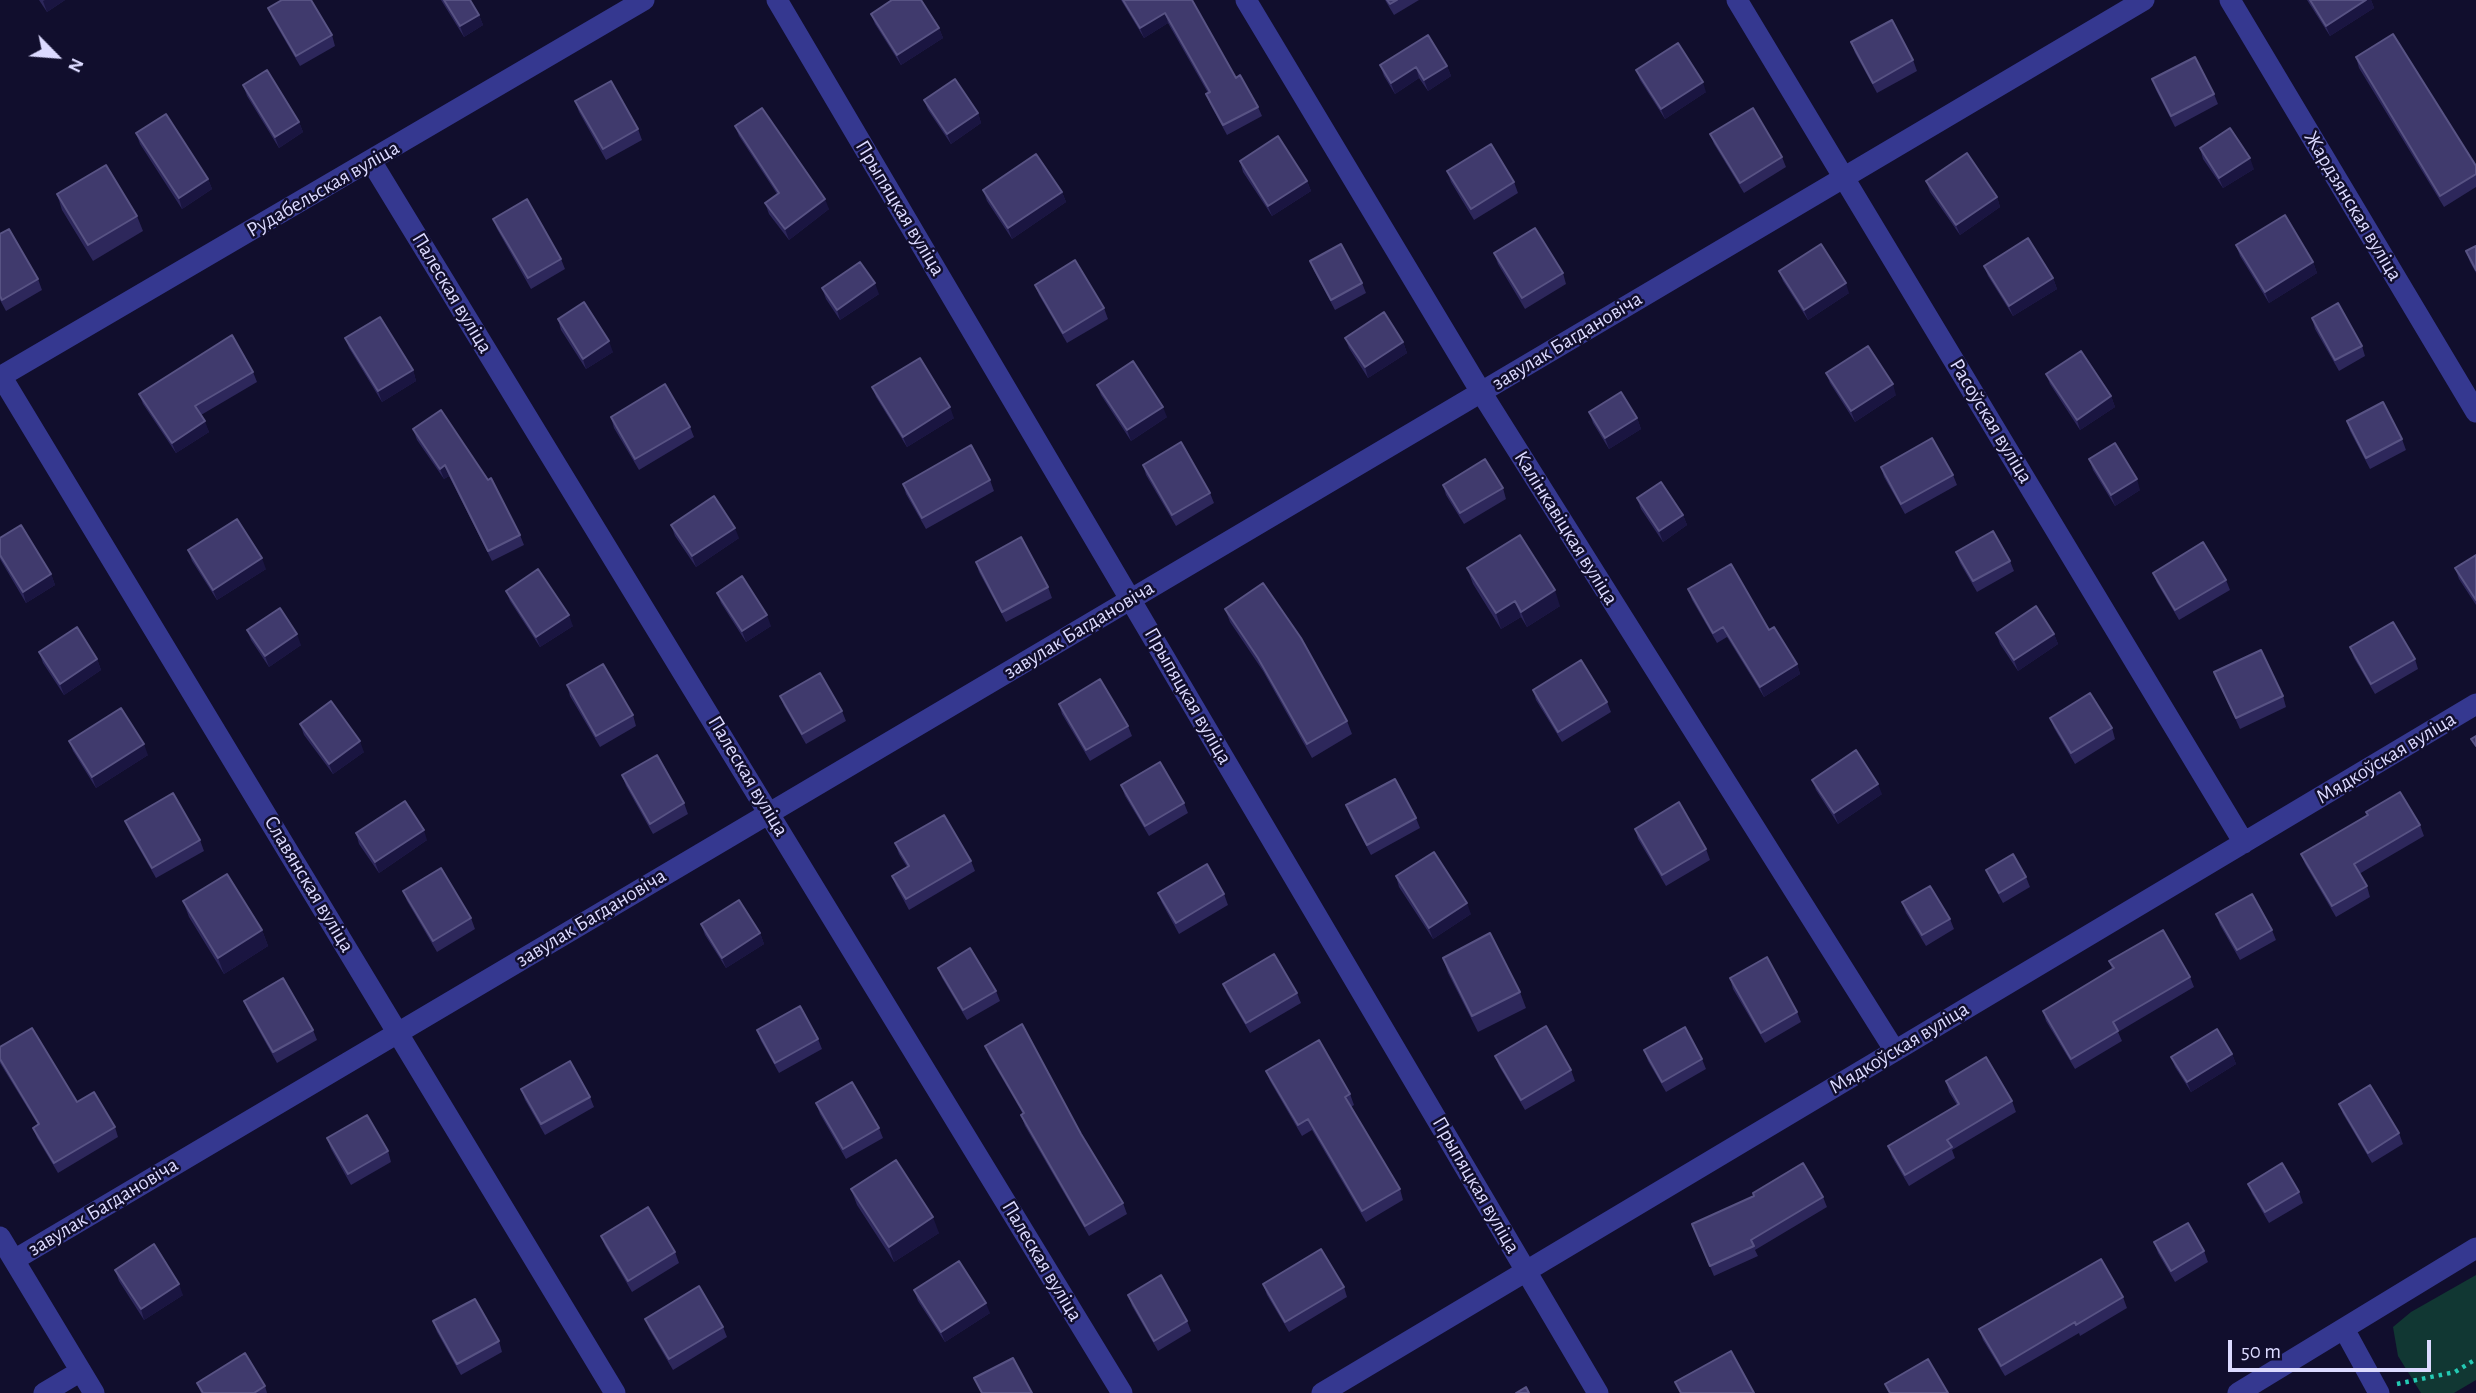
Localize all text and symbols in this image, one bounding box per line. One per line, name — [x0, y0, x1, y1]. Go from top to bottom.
north arrow — [21, 21, 91, 91]
text: N — [64, 55, 87, 75]
street label: Жардзянская вуліца — [2298, 126, 2408, 286]
street label: Рудабельская вуліца — [242, 135, 404, 243]
street label: Прыпяцкая вуліца — [850, 135, 950, 281]
street label: Палеская вуліца — [406, 228, 498, 358]
street label: завулак Багдановіча — [1487, 286, 1647, 396]
street label: Расоўская вуліца — [1944, 354, 2038, 488]
street label: Калінкавіцкая вуліца — [1508, 446, 1624, 610]
street label: завулак Багдановіча — [999, 575, 1159, 685]
street label: Прыпяцкая вуліца — [1139, 623, 1237, 769]
street label: Мядкоўская вуліца — [2311, 706, 2461, 810]
street label: Палеская вуліца — [702, 711, 794, 841]
street label: Славянская вуліца — [258, 811, 360, 957]
street label: завулак Багдановіча — [511, 863, 671, 973]
street label: Мядкоўская вуліца — [1824, 996, 1974, 1100]
street label: Прыпяцкая вуліца — [1427, 1112, 1525, 1258]
street label: завулак Багдановіча — [23, 1152, 183, 1262]
street label: Палеская вуліца — [996, 1196, 1088, 1326]
scale bar — [2231, 1326, 2434, 1370]
text: 50 m — [2241, 1341, 2281, 1362]

